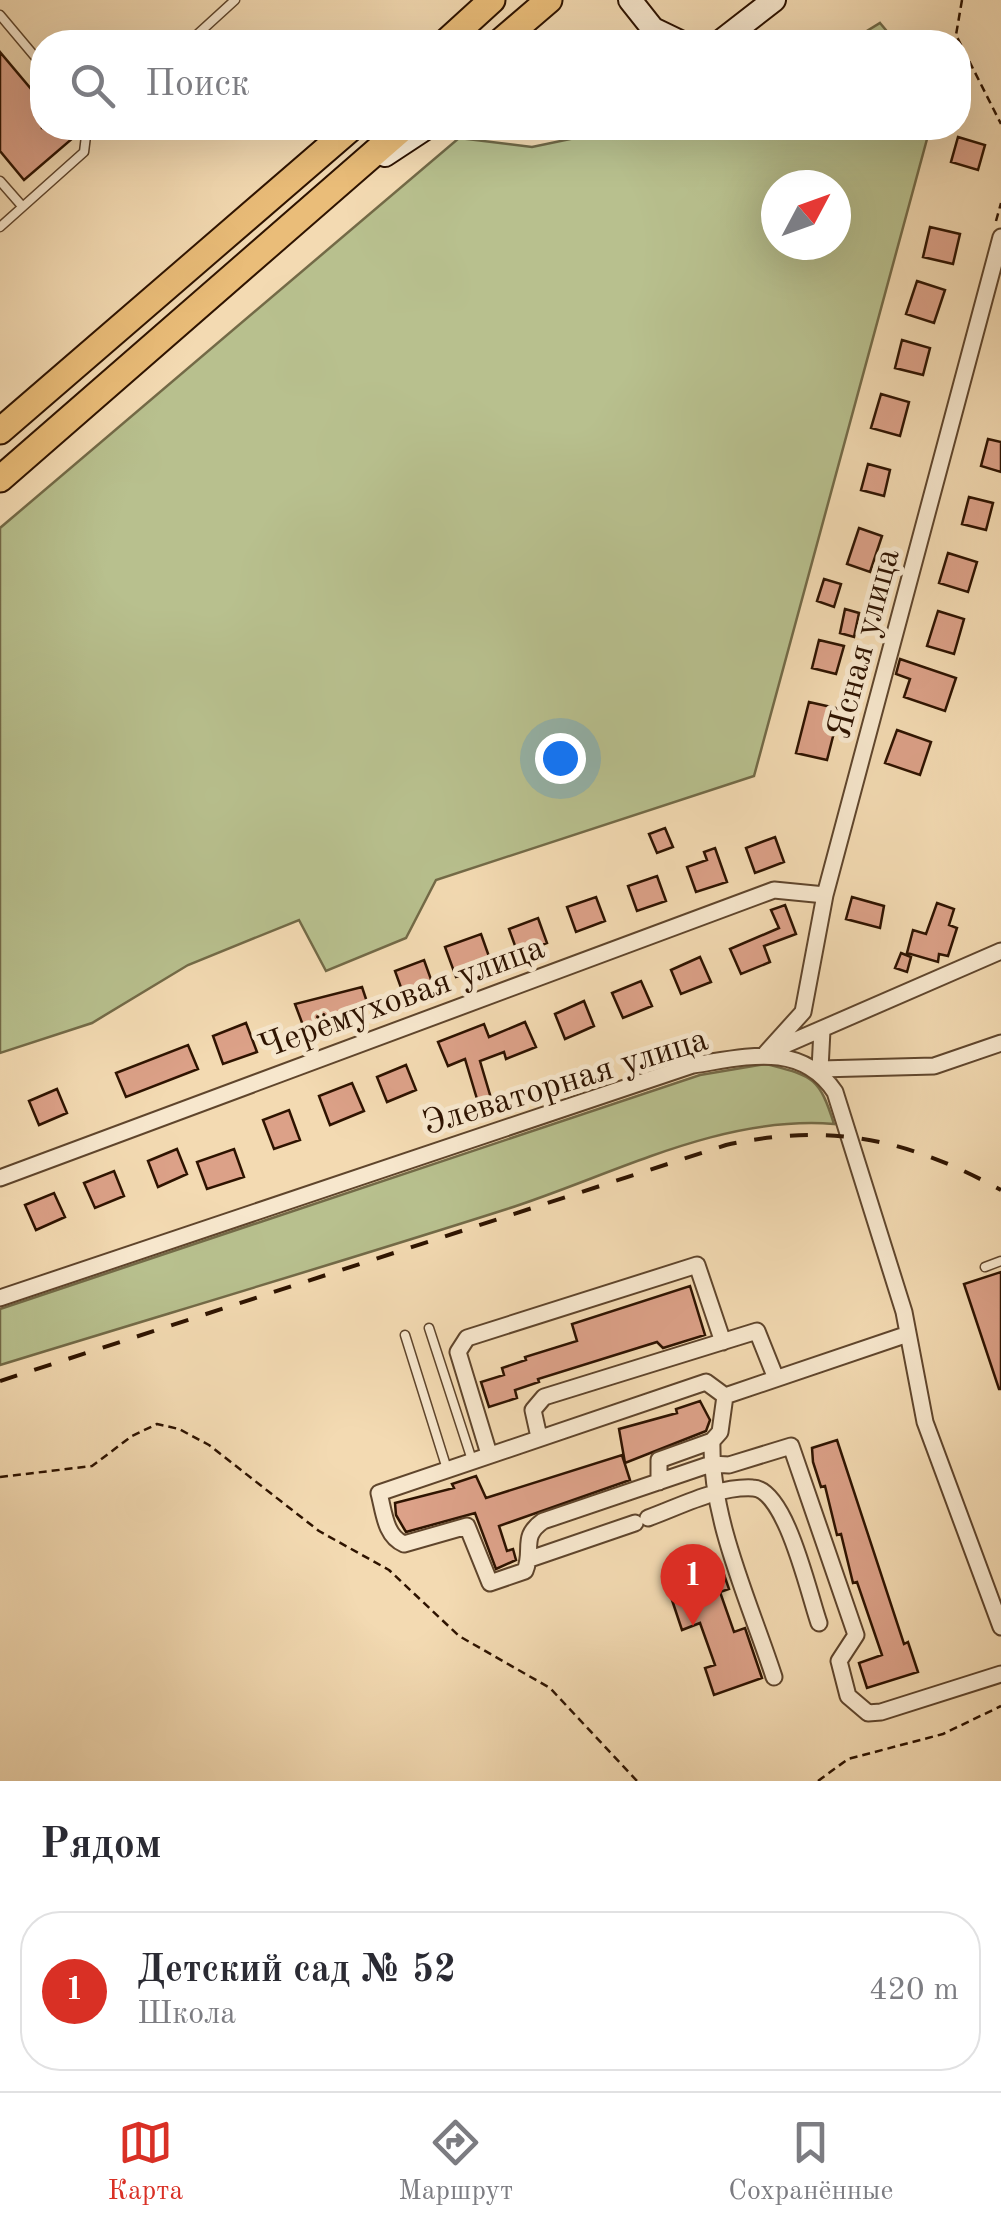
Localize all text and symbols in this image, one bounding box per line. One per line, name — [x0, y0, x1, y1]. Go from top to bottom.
search box — [30, 30, 971, 140]
icon: search — [65, 58, 120, 113]
text: Поиск — [145, 66, 250, 104]
north arrow — [761, 170, 851, 260]
street label: Ясная улица — [822, 545, 907, 743]
your location — [535, 733, 586, 784]
street label: Черёмуховая улица — [254, 930, 549, 1066]
street label: Элеваторная улица — [419, 1022, 713, 1142]
pin: 1 — [660, 1544, 726, 1626]
text: Рядом — [40, 1825, 162, 1867]
text: Детский сад № 52 — [137, 1952, 456, 1990]
text: 1 — [65, 1975, 84, 2007]
text: 420 m — [869, 1975, 959, 2007]
text: Школа — [137, 1999, 236, 2031]
tab: Карта — [108, 2115, 183, 2210]
tab: Маршрут — [398, 2115, 513, 2210]
tab: Сохранённые — [728, 2115, 893, 2210]

